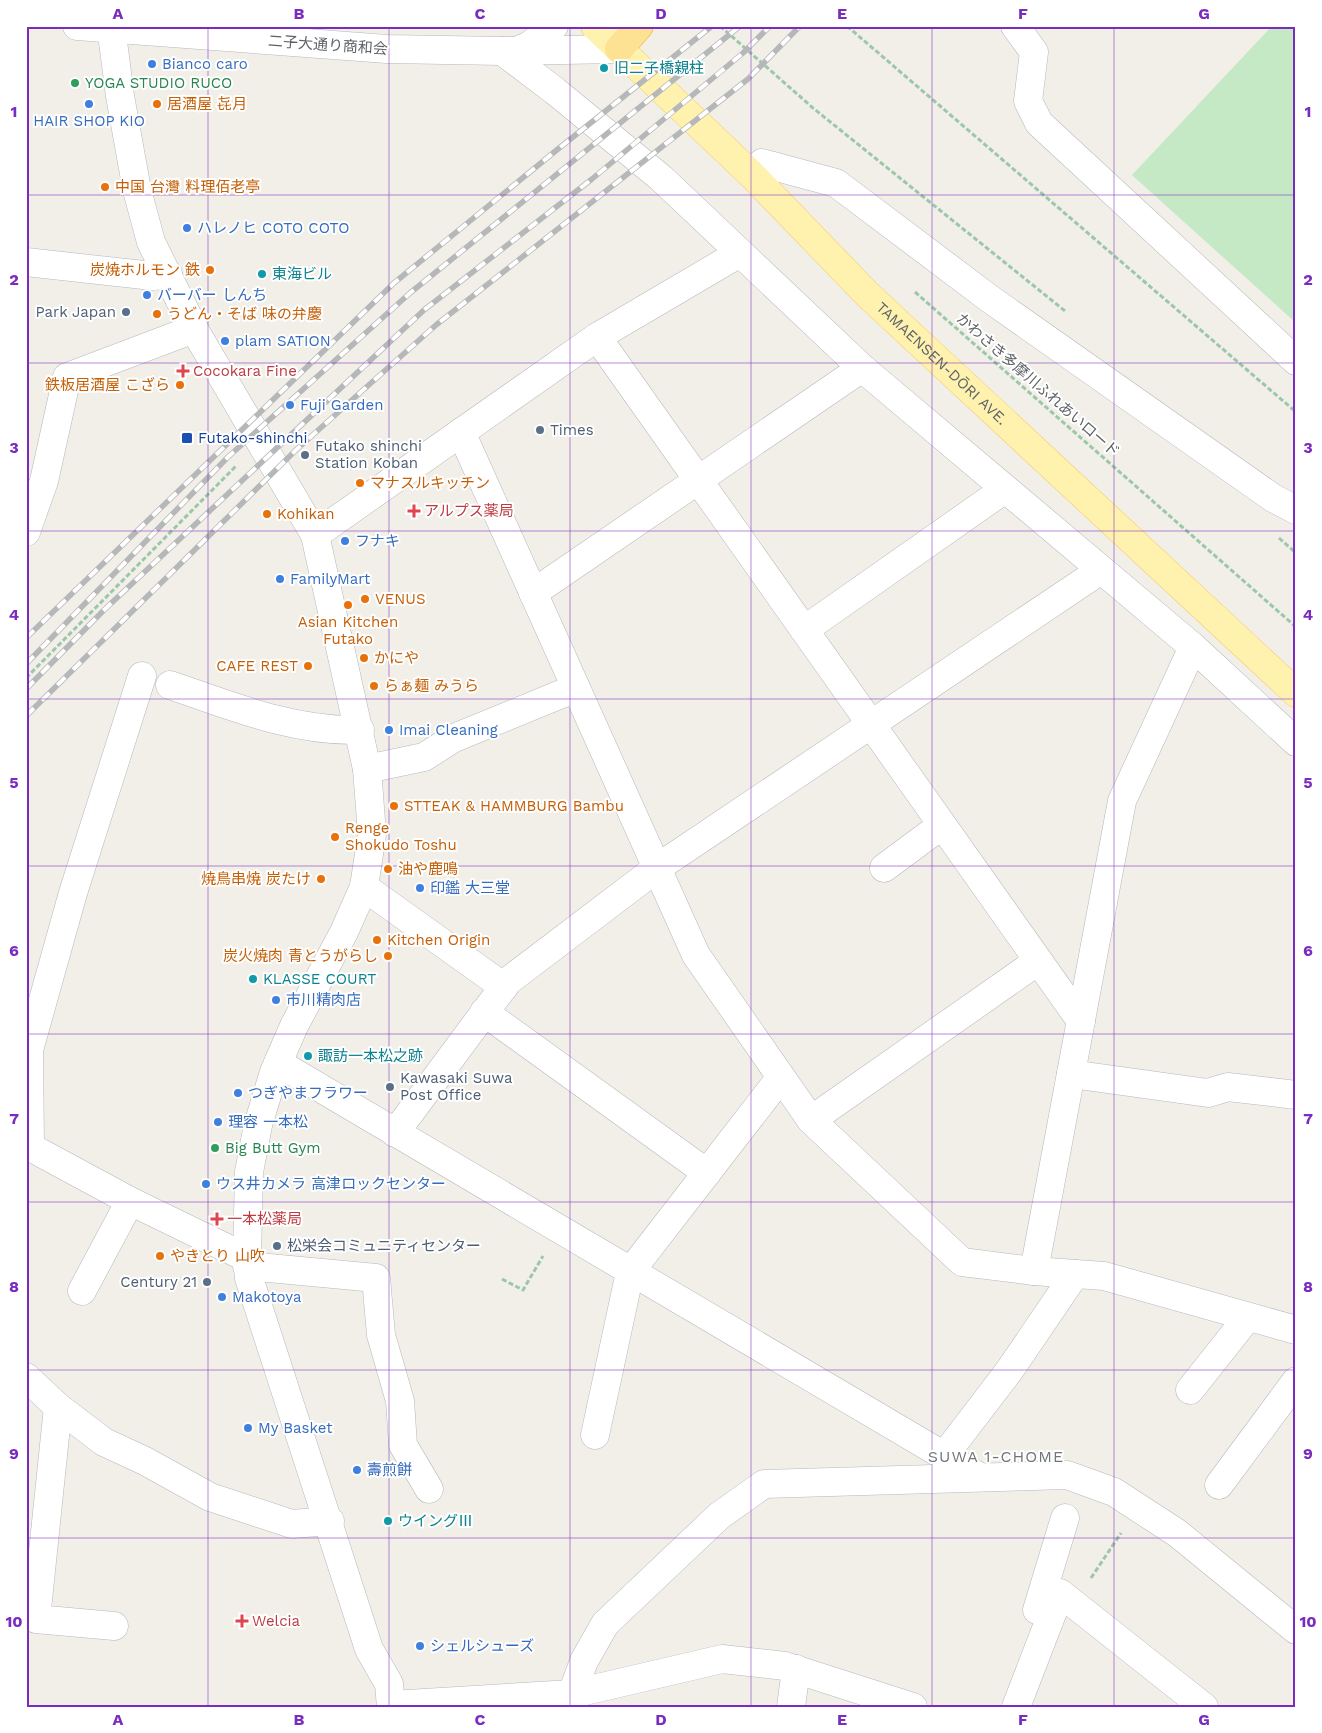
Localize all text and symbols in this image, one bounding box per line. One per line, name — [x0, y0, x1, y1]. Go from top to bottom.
text: A — [113, 4, 124, 23]
text: B — [294, 4, 305, 23]
text: C — [475, 4, 486, 23]
text: D — [655, 4, 667, 23]
text: E — [837, 4, 847, 23]
text: F — [1018, 4, 1028, 23]
text: G — [1198, 4, 1210, 23]
street label: 二子大通り商和会 — [268, 32, 388, 58]
place label: Bianco caro — [162, 55, 248, 73]
marker: Bianco caro — [146, 58, 158, 70]
place label: 旧二子橋親柱 — [614, 59, 704, 77]
marker: 旧二子橋親柱 — [598, 62, 610, 74]
place label: YOGA STUDIO RUCO — [85, 74, 232, 92]
marker: YOGA STUDIO RUCO — [69, 77, 81, 89]
place label: 居酒屋 㐂月 — [167, 95, 247, 113]
marker: HAIR SHOP KIO — [83, 98, 95, 110]
marker: 居酒屋 㐂月 — [151, 98, 163, 110]
text: 1 — [11, 102, 17, 121]
text: 1 — [1305, 102, 1311, 121]
place label: HAIR SHOP KIO — [33, 112, 145, 130]
place label: 中国 台灣 料理佰老亭 — [115, 178, 260, 196]
marker: 中国 台灣 料理佰老亭 — [99, 181, 111, 193]
place label: ハレノヒ COTO COTO — [197, 219, 350, 237]
marker: ハレノヒ COTO COTO — [181, 222, 193, 234]
place label: 炭焼ホルモン 鉄 — [90, 261, 200, 279]
marker: 炭焼ホルモン 鉄 — [204, 264, 216, 276]
place label: 東海ビル — [272, 265, 332, 283]
marker: 東海ビル — [256, 268, 268, 280]
text: 2 — [9, 270, 19, 289]
text: 2 — [1303, 270, 1313, 289]
place label: バーバー しんち — [157, 286, 267, 304]
marker: バーバー しんち — [141, 289, 153, 301]
street label: TAMAENSEN-DŌRI AVE. — [873, 298, 1011, 429]
place label: Park Japan — [35, 303, 116, 321]
place label: うどん・そば 味の弁慶 — [167, 305, 322, 323]
marker: Park Japan — [120, 306, 132, 318]
marker: うどん・そば 味の弁慶 — [151, 308, 163, 320]
street label: かわさき多摩川ふれあいロード — [953, 309, 1123, 461]
place label: plam SATION — [235, 332, 331, 350]
marker: plam SATION — [219, 335, 231, 347]
place label: Cocokara Fine — [193, 362, 297, 380]
marker: Cocokara Fine — [177, 365, 189, 377]
place label: 鉄板居酒屋 こざら — [45, 376, 170, 394]
marker: 鉄板居酒屋 こざら — [174, 379, 186, 391]
place label: Fuji Garden — [300, 396, 383, 414]
marker: Fuji Garden — [284, 399, 296, 411]
place label: Times — [550, 421, 594, 439]
marker: Times — [534, 424, 546, 436]
place label: Futako-shinchi — [198, 429, 308, 447]
marker: Futako-shinchi — [180, 431, 194, 445]
place label: Futako shinchi Station Koban — [315, 437, 422, 472]
text: 3 — [9, 438, 19, 457]
text: 3 — [1303, 438, 1313, 457]
marker: Futako shinchi Station Koban — [299, 449, 311, 461]
place label: マナスルキッチン — [370, 474, 490, 492]
marker: マナスルキッチン — [354, 477, 366, 489]
place label: アルプス薬局 — [424, 502, 514, 520]
place label: Kohikan — [277, 505, 335, 523]
marker: アルプス薬局 — [408, 505, 420, 517]
marker: Kohikan — [261, 508, 273, 520]
place label: フナキ — [355, 532, 400, 550]
marker: フナキ — [339, 535, 351, 547]
place label: FamilyMart — [290, 570, 371, 588]
marker: FamilyMart — [274, 573, 286, 585]
place label: VENUS — [375, 590, 426, 608]
marker: VENUS — [359, 593, 371, 605]
marker: Asian Kitchen Futako — [342, 599, 354, 611]
text: 4 — [9, 605, 19, 624]
text: 4 — [1303, 605, 1313, 624]
place label: Asian Kitchen Futako — [298, 613, 398, 648]
place label: かにや — [374, 649, 419, 667]
marker: かにや — [358, 652, 370, 664]
place label: CAFE REST — [216, 657, 298, 675]
marker: CAFE REST — [302, 660, 314, 672]
place label: らぁ麺 みうら — [384, 677, 479, 695]
marker: らぁ麺 みうら — [368, 680, 380, 692]
place label: Imai Cleaning — [399, 721, 498, 739]
marker: Imai Cleaning — [383, 724, 395, 736]
text: 5 — [9, 773, 19, 792]
text: 5 — [1303, 773, 1313, 792]
place label: STTEAK & HAMMBURG Bambu — [404, 797, 624, 815]
marker: STTEAK & HAMMBURG Bambu — [388, 800, 400, 812]
place label: Renge Shokudo Toshu — [345, 819, 457, 854]
marker: Renge Shokudo Toshu — [329, 831, 341, 843]
place label: 油や鹿鳴 — [398, 860, 458, 878]
marker: 油や鹿鳴 — [382, 863, 394, 875]
place label: 焼鳥串焼 炭たけ — [201, 870, 311, 888]
marker: 焼鳥串焼 炭たけ — [315, 873, 327, 885]
place label: 印鑑 大三堂 — [430, 879, 510, 897]
marker: 印鑑 大三堂 — [414, 882, 426, 894]
place label: Kitchen Origin — [387, 931, 490, 949]
marker: Kitchen Origin — [371, 934, 383, 946]
text: 6 — [9, 941, 19, 960]
text: 6 — [1303, 941, 1313, 960]
place label: 炭火焼肉 青とうがらし — [223, 947, 378, 965]
marker: 炭火焼肉 青とうがらし — [382, 950, 394, 962]
place label: KLASSE COURT — [263, 970, 376, 988]
marker: KLASSE COURT — [247, 973, 259, 985]
place label: 市川精肉店 — [286, 991, 361, 1009]
marker: 市川精肉店 — [270, 994, 282, 1006]
place label: 諏訪一本松之跡 — [318, 1047, 423, 1065]
marker: 諏訪一本松之跡 — [302, 1050, 314, 1062]
place label: Kawasaki Suwa Post Office — [400, 1069, 513, 1104]
marker: Kawasaki Suwa Post Office — [384, 1081, 396, 1093]
place label: つぎやまフラワー — [248, 1084, 368, 1102]
marker: つぎやまフラワー — [232, 1087, 244, 1099]
text: 7 — [9, 1109, 19, 1128]
text: 7 — [1303, 1109, 1313, 1128]
place label: 理容 一本松 — [228, 1113, 308, 1131]
marker: 理容 一本松 — [212, 1116, 224, 1128]
place label: Big Butt Gym — [225, 1139, 320, 1157]
marker: Big Butt Gym — [209, 1142, 221, 1154]
place label: ウス井カメラ 高津ロックセンター — [216, 1175, 446, 1193]
marker: ウス井カメラ 高津ロックセンター — [200, 1178, 212, 1190]
place label: 一本松薬局 — [227, 1210, 302, 1228]
marker: 一本松薬局 — [211, 1213, 223, 1225]
place label: 松栄会コミュニティセンター — [287, 1237, 481, 1255]
marker: 松栄会コミュニティセンター — [271, 1240, 283, 1252]
place label: やきとり 山吹 — [170, 1247, 265, 1265]
marker: やきとり 山吹 — [154, 1250, 166, 1262]
place label: Century 21 — [120, 1273, 197, 1291]
marker: Century 21 — [201, 1276, 213, 1288]
text: 8 — [9, 1277, 19, 1296]
text: 8 — [1303, 1277, 1313, 1296]
place label: Makotoya — [232, 1288, 302, 1306]
marker: Makotoya — [216, 1291, 228, 1303]
place label: My Basket — [258, 1419, 333, 1437]
marker: My Basket — [242, 1422, 254, 1434]
text: 9 — [9, 1444, 19, 1463]
text: 9 — [1303, 1444, 1313, 1463]
district label: SUWA 1-CHOME — [928, 1447, 1064, 1466]
place label: 壽煎餅 — [367, 1461, 412, 1479]
marker: 壽煎餅 — [351, 1464, 363, 1476]
place label: ウイングⅢ — [398, 1512, 473, 1530]
marker: ウイングⅢ — [382, 1515, 394, 1527]
text: 10 — [5, 1612, 23, 1631]
place label: Welcia — [252, 1612, 301, 1630]
text: 10 — [1299, 1612, 1317, 1631]
marker: Welcia — [236, 1615, 248, 1627]
place label: シェルシューズ — [430, 1637, 534, 1655]
marker: シェルシューズ — [414, 1640, 426, 1652]
text: A — [113, 1710, 124, 1729]
text: B — [294, 1710, 305, 1729]
text: C — [475, 1710, 486, 1729]
text: D — [655, 1710, 667, 1729]
text: E — [837, 1710, 847, 1729]
text: F — [1018, 1710, 1028, 1729]
text: G — [1198, 1710, 1210, 1729]

